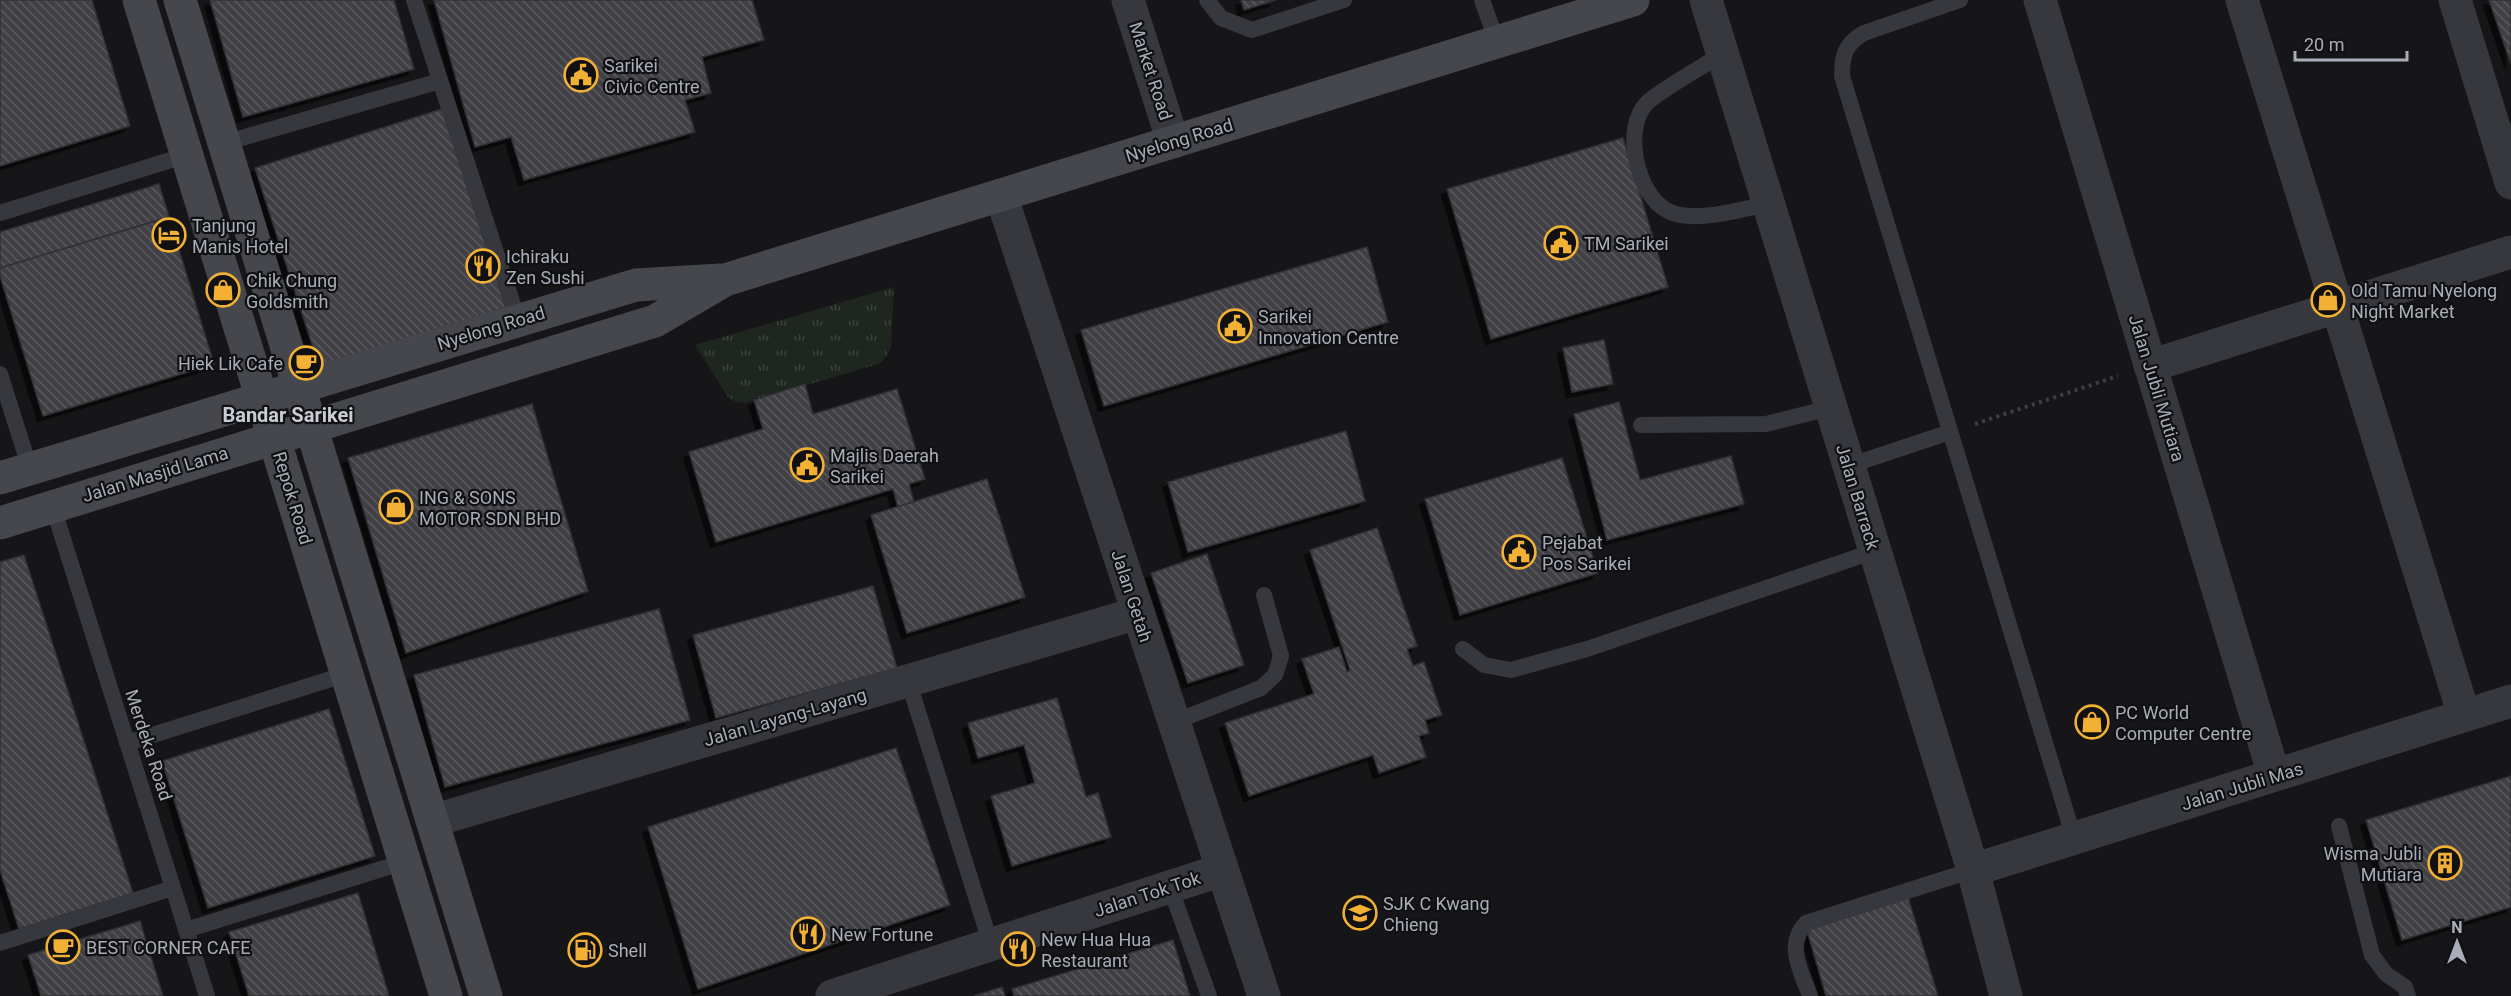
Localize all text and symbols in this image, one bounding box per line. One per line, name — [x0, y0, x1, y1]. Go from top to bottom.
street label: Market Road — [1125, 19, 1177, 123]
scale bar — [2295, 24, 2408, 62]
text: 20 m — [2304, 34, 2344, 55]
place label: Sarikei Civic Centre — [604, 55, 700, 97]
public building icon: Sarikei Civic Centre — [563, 57, 599, 93]
street label: Nyelong Road — [1123, 114, 1235, 166]
place label: Tanjung Manis Hotel — [192, 215, 289, 257]
hotel icon: Tanjung Manis Hotel — [151, 217, 187, 253]
public building icon: TM Sarikei — [1543, 225, 1579, 261]
place label: TM Sarikei — [1584, 233, 1669, 254]
place label: Ichiraku Zen Sushi — [506, 246, 585, 288]
restaurant icon: Ichiraku Zen Sushi — [465, 248, 501, 284]
place label: Chik Chung Goldsmith — [246, 270, 337, 312]
shop icon: Chik Chung Goldsmith — [205, 272, 241, 308]
place label: Old Tamu Nyelong Night Market — [2351, 280, 2497, 322]
shop icon: Old Tamu Nyelong Night Market — [2310, 282, 2346, 318]
street label: Nyelong Road — [435, 302, 547, 354]
place label: Sarikei Innovation Centre — [1258, 306, 1399, 348]
public building icon: Sarikei Innovation Centre — [1217, 308, 1253, 344]
street label: Jalan Jubli Mutiara — [2125, 312, 2189, 464]
cafe icon: Hiek Lik Cafe — [288, 345, 324, 381]
place label: Hiek Lik Cafe — [178, 353, 283, 374]
district label: Bandar Sarikei — [222, 403, 354, 427]
street label: Jalan Masjid Lama — [80, 442, 230, 506]
street label: Jalan Barrack — [1832, 442, 1884, 553]
place label: Majlis Daerah Sarikei — [830, 445, 939, 487]
public building icon: Majlis Daerah Sarikei — [789, 447, 825, 483]
street label: Repok Road — [269, 449, 317, 547]
place label: ING & SONS MOTOR SDN BHD — [419, 487, 561, 529]
shop icon: ING & SONS MOTOR SDN BHD — [378, 489, 414, 525]
place label: Pejabat Pos Sarikei — [1542, 532, 1631, 574]
public building icon: Pejabat Pos Sarikei — [1501, 534, 1537, 570]
street label: Jalan Getah — [1107, 547, 1157, 645]
street label: Jalan Layang-Layang — [701, 684, 869, 750]
street label: Merdeka Road — [121, 687, 177, 803]
place label: PC World Computer Centre — [2115, 702, 2251, 744]
shop icon: PC World Computer Centre — [2074, 704, 2110, 740]
street label: Jalan Jubli Mas — [2179, 757, 2305, 815]
place label: Wisma Jubli Mutiara — [2324, 843, 2422, 885]
building icon: Wisma Jubli Mutiara — [2427, 845, 2463, 881]
street label: Jalan Tok Tok — [1091, 867, 1204, 921]
place label: SJK C Kwang Chieng — [1383, 893, 1490, 935]
school or university icon: SJK C Kwang Chieng — [1342, 895, 1378, 931]
north arrow — [2427, 912, 2487, 972]
restaurant icon: New Fortune — [790, 916, 826, 952]
text: N — [2451, 918, 2463, 937]
place label: New Fortune — [831, 924, 933, 945]
cafe icon: BEST CORNER CAFE — [45, 929, 81, 965]
place label: New Hua Hua Restaurant — [1041, 929, 1151, 971]
restaurant icon: New Hua Hua Restaurant — [1000, 931, 1036, 967]
fuel station icon: Shell — [567, 932, 603, 968]
place label: BEST CORNER CAFE — [86, 937, 250, 958]
place label: Shell — [608, 940, 647, 961]

